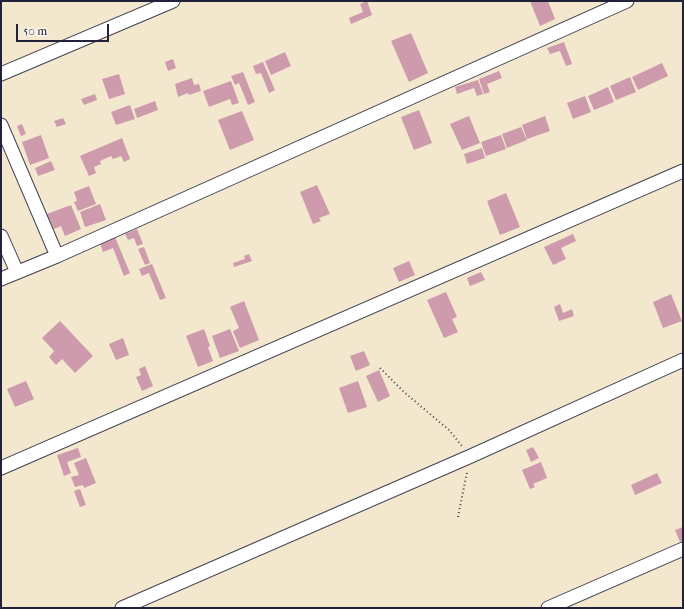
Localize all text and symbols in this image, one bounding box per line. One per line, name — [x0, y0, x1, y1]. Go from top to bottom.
scale bar — [18, 16, 111, 42]
text: 50 m — [23, 24, 47, 38]

